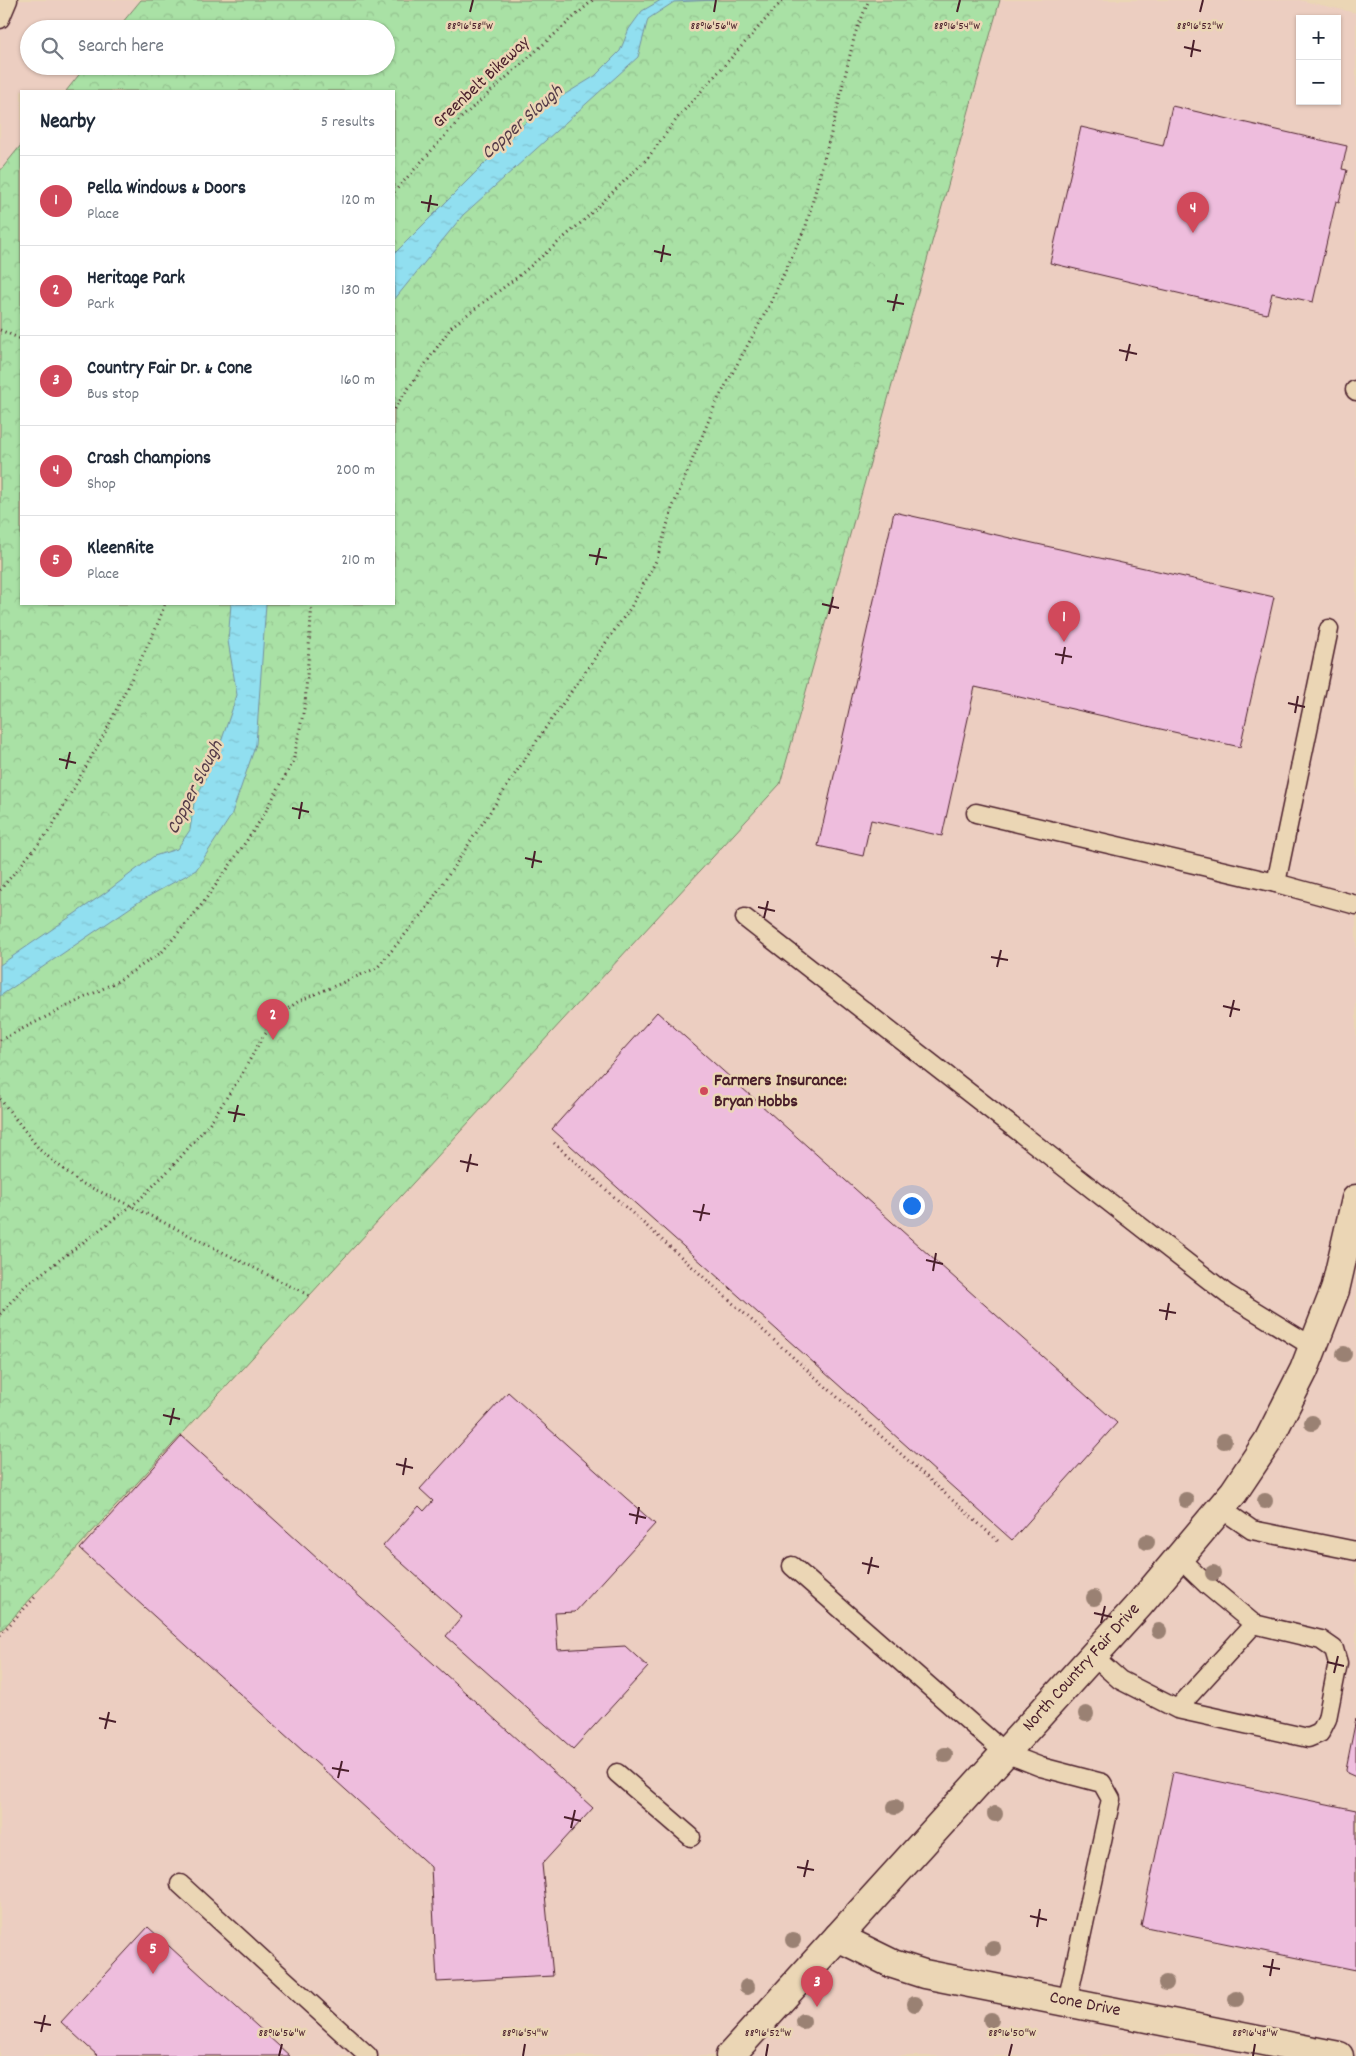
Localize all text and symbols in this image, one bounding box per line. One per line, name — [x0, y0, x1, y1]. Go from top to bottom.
map controls — [1296, 15, 1341, 105]
button: + — [1296, 15, 1341, 60]
text: 88°16'58"W — [447, 18, 493, 35]
text: 88°16'56"W — [691, 18, 738, 35]
text: 88°16'54"W — [934, 18, 980, 35]
text: 88°16'52"W — [1177, 18, 1223, 35]
search box — [20, 20, 395, 75]
street label: Greenbelt Bikeway — [428, 31, 537, 135]
icon: search — [38, 34, 66, 62]
text: Search here — [78, 34, 164, 61]
button: − — [1296, 60, 1341, 105]
water label: Copper Slough — [476, 78, 571, 167]
text: Nearby — [40, 108, 95, 138]
text: 5 results — [321, 111, 375, 134]
text: Pella Windows & Doors — [87, 176, 246, 203]
text: 1 — [54, 189, 58, 212]
text: 120 m — [341, 189, 375, 212]
pin: 4 — [1177, 192, 1209, 233]
text: Place — [87, 203, 119, 226]
text: Heritage Park — [87, 266, 185, 293]
text: 2 — [53, 279, 60, 302]
text: 130 m — [341, 279, 375, 302]
text: Park — [87, 293, 114, 316]
text: Country Fair Dr. & Cone — [87, 356, 252, 383]
text: 3 — [52, 369, 60, 392]
text: 160 m — [340, 369, 375, 392]
text: Bus stop — [87, 383, 139, 406]
text: Crash Champions — [87, 446, 211, 473]
text: 4 — [53, 459, 59, 482]
text: 200 m — [336, 459, 375, 482]
text: Shop — [87, 473, 116, 496]
text: KleenRite — [87, 536, 154, 563]
text: 5 — [52, 549, 60, 572]
text: 210 m — [341, 549, 375, 572]
text: Place — [87, 563, 119, 586]
pin: 1 — [1048, 601, 1080, 642]
water label: Copper Slough — [161, 735, 232, 839]
pin: 2 — [257, 999, 289, 1040]
place label: Farmers Insurance: Bryan Hobbs — [714, 1069, 847, 1115]
marker: Farmers Insurance: Bryan Hobbs — [698, 1085, 710, 1097]
your location — [899, 1193, 925, 1219]
street label: North Country Fair Drive — [1017, 1598, 1147, 1738]
pin: 5 — [137, 1933, 169, 1974]
pin: 3 — [801, 1966, 833, 2007]
street label: Cone Drive — [1047, 1986, 1123, 2024]
text: 88°16'56"W — [259, 2025, 306, 2042]
text: 88°16'54"W — [502, 2025, 548, 2042]
text: 88°16'52"W — [745, 2025, 791, 2042]
text: 88°16'50"W — [988, 2025, 1036, 2042]
text: 88°16'48"W — [1232, 2025, 1278, 2042]

